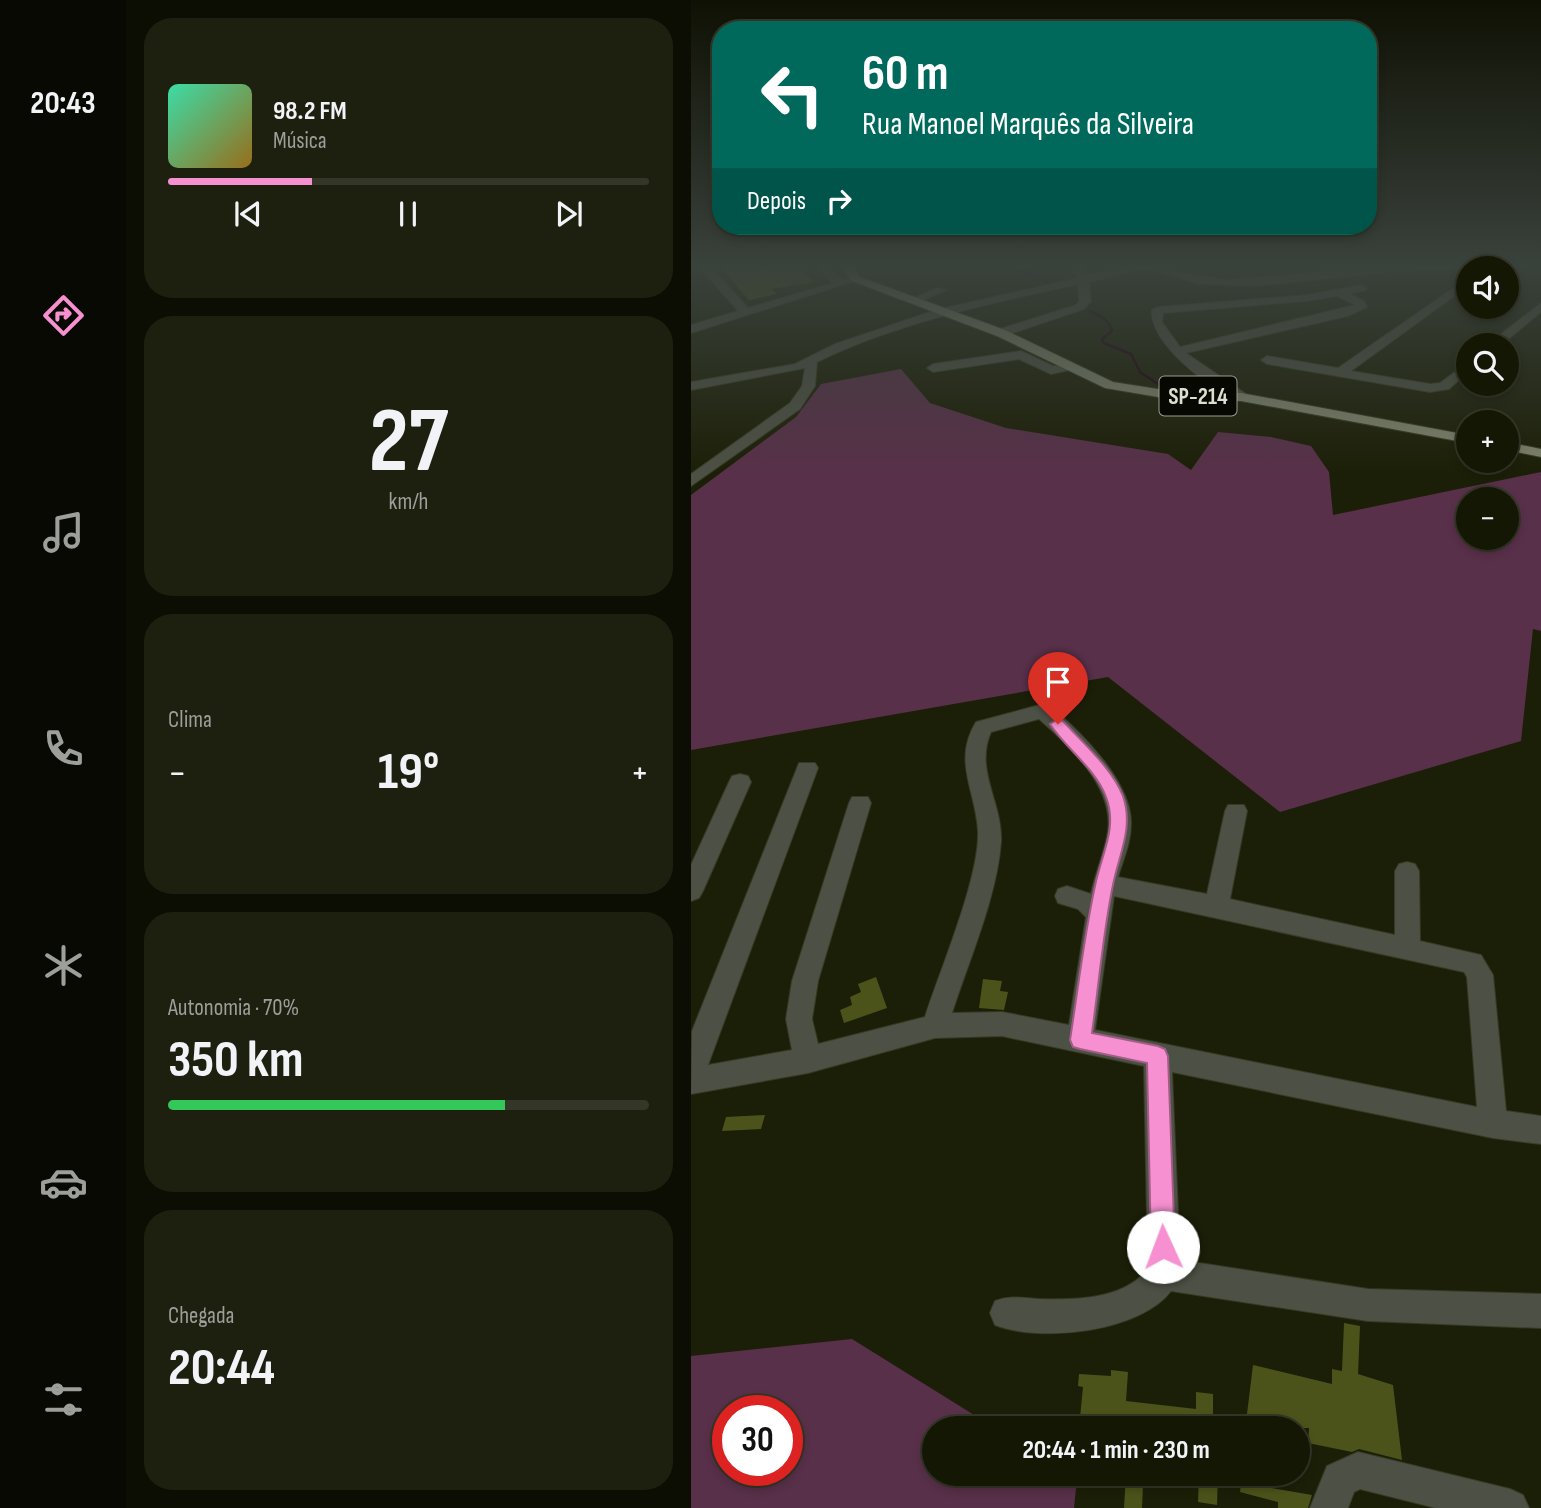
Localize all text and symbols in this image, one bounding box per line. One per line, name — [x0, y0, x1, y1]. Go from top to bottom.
text: 60 m — [862, 45, 949, 104]
icon: left — [747, 49, 838, 140]
text: 20:43 — [30, 84, 96, 123]
text: 98.2 FM — [273, 96, 347, 127]
text: Rua Manoel Marquês da Silveira — [862, 105, 1194, 144]
text: Música — [273, 127, 327, 155]
icon: right — [820, 182, 858, 220]
text: Depois — [747, 186, 806, 217]
icon: previous — [229, 195, 267, 233]
icon: pause — [389, 195, 427, 233]
icon: next — [550, 195, 588, 233]
map controls — [1456, 256, 1519, 550]
button: sound — [1456, 256, 1519, 319]
icon: directions — [39, 291, 88, 340]
button: search — [1456, 333, 1519, 396]
road number: SP-214 — [1159, 376, 1237, 416]
text: 27 — [369, 388, 448, 497]
button: + — [1456, 410, 1519, 473]
button: − — [1456, 487, 1519, 550]
text: km/h — [389, 488, 428, 516]
icon: music — [39, 508, 88, 557]
pin — [1028, 652, 1088, 724]
icon: arrive — [1039, 663, 1077, 701]
text: Clima — [168, 706, 212, 734]
icon: phone — [39, 724, 88, 773]
text: 19° — [378, 741, 439, 804]
text: − — [168, 751, 187, 796]
text: + — [630, 751, 649, 796]
icon: climate — [39, 941, 88, 990]
text: Autonomia · 70% — [168, 994, 299, 1022]
text: 350 km — [168, 1029, 303, 1092]
icon: car — [39, 1158, 88, 1207]
position arrow — [1126, 1210, 1200, 1284]
text: Chegada — [168, 1302, 234, 1330]
text: 20:44 — [168, 1337, 275, 1400]
icon: filters — [39, 1375, 88, 1424]
speed limit sign: 30 — [712, 1395, 803, 1486]
text: 20:44 · 1 min · 230 m — [1022, 1435, 1210, 1466]

